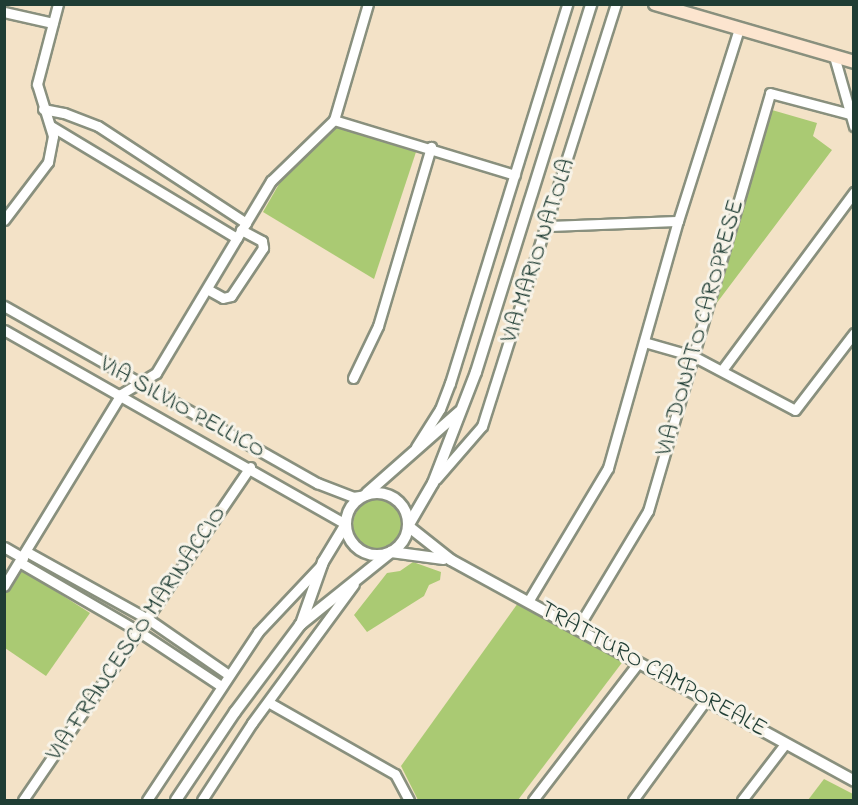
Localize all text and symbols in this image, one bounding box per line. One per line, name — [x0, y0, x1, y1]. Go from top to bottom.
street label: VIA MARIO NATOLA — [496, 155, 582, 347]
street label: VIA DONATO CAROPRESE — [651, 197, 751, 459]
street label: VIA SILVIO PELLICO — [94, 351, 270, 465]
street label: VIA FRANCESCO MARINACCIO — [41, 501, 233, 767]
street label: TRATTURO CAMPOREALE — [534, 596, 772, 744]

